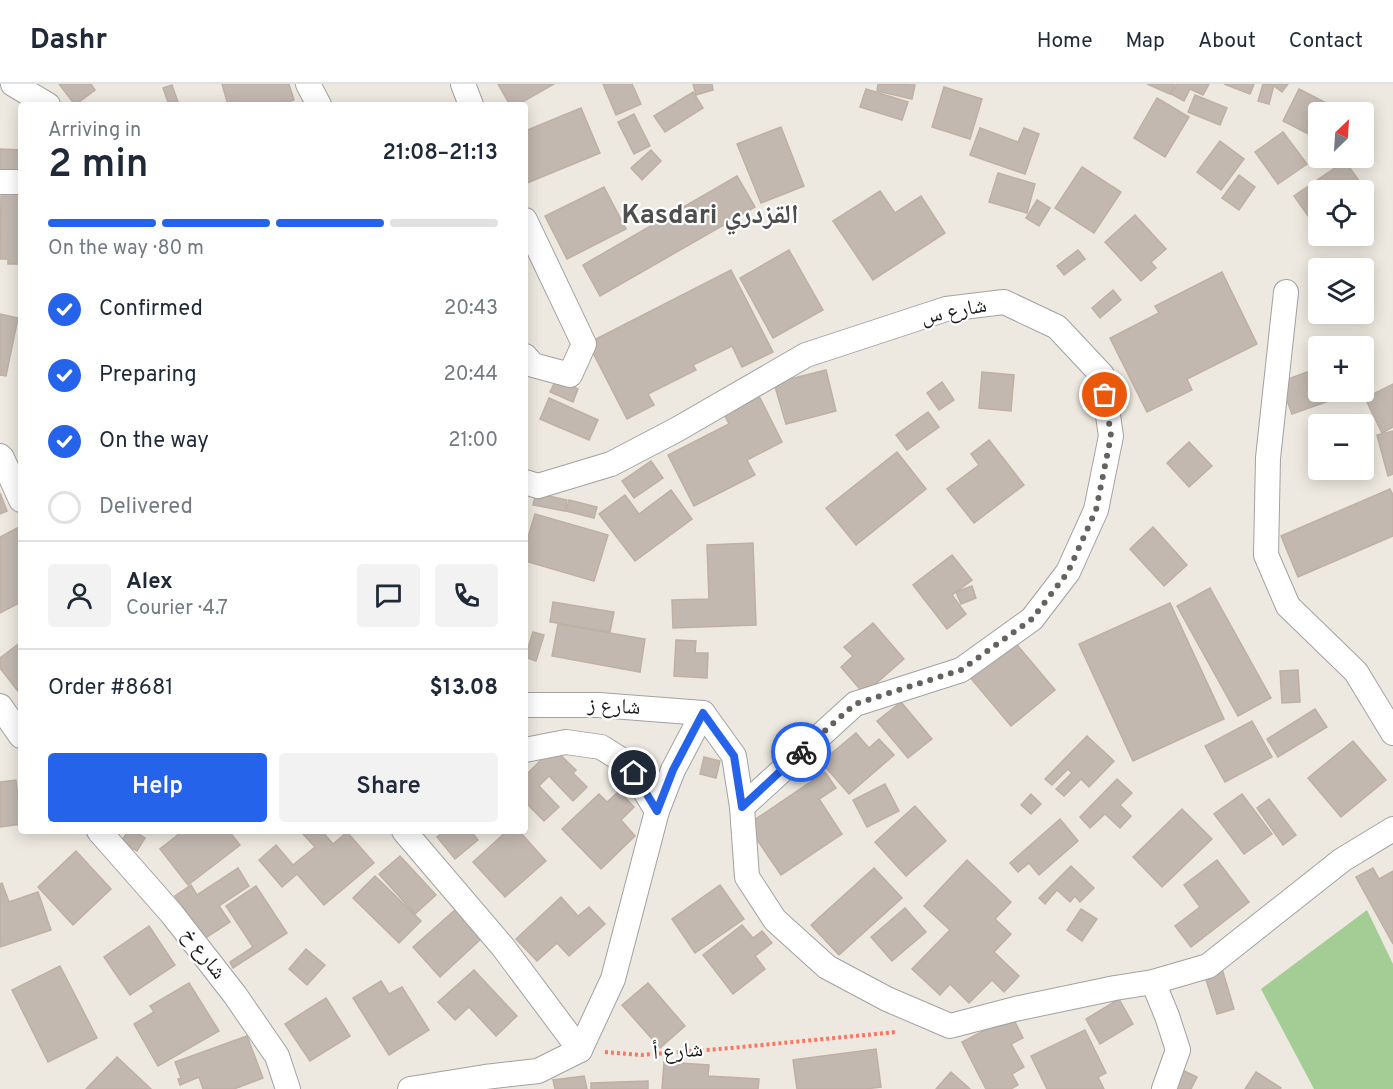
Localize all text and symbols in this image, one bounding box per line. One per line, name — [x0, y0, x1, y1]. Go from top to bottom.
text: Dashr — [30, 23, 107, 59]
text: Home — [1037, 28, 1093, 55]
text: Map — [1126, 28, 1165, 55]
text: About — [1198, 28, 1256, 55]
text: Contact — [1289, 28, 1363, 55]
north arrow — [1308, 102, 1374, 168]
map controls — [1308, 102, 1374, 480]
text: Arriving in — [48, 118, 141, 144]
text: 21:08–21:13 — [383, 140, 498, 167]
text: 2 min — [48, 142, 149, 191]
button: locate — [1308, 180, 1374, 246]
district label: Kasdari القزدري — [621, 199, 799, 235]
text: On the way · 80 m — [48, 236, 204, 262]
button: layers — [1308, 258, 1374, 324]
street label: شارع ﺱ — [919, 292, 989, 332]
icon: check — [48, 293, 81, 326]
text: Confirmed — [99, 296, 203, 323]
text: 20:43 — [444, 296, 498, 322]
button: + — [1308, 336, 1374, 402]
icon: check — [48, 359, 81, 392]
text: Preparing — [99, 362, 197, 389]
text: 20:44 — [444, 362, 498, 388]
pin — [1079, 369, 1130, 420]
icon: bag — [1088, 378, 1121, 411]
button: − — [1308, 414, 1374, 480]
icon: check — [48, 425, 81, 458]
text: On the way — [99, 428, 209, 455]
text: 21:00 — [448, 428, 498, 454]
text: Delivered — [99, 494, 193, 521]
button: person — [48, 564, 111, 627]
button: chat — [357, 564, 420, 627]
button: phone — [435, 564, 498, 627]
text: Alex — [126, 569, 173, 596]
text: Courier · 4.7 — [126, 596, 228, 622]
text: Order #8681 — [48, 675, 174, 702]
text: $13.08 — [430, 675, 498, 702]
street label: شارع ﺯ — [586, 692, 641, 722]
courier — [771, 722, 831, 782]
icon: bike — [785, 736, 818, 769]
pin — [608, 747, 659, 798]
button: Help — [48, 753, 267, 822]
button: Share — [279, 753, 498, 822]
icon: home — [617, 756, 650, 789]
street label: شارع خ — [174, 923, 232, 985]
street label: شارع أ — [652, 1036, 704, 1067]

